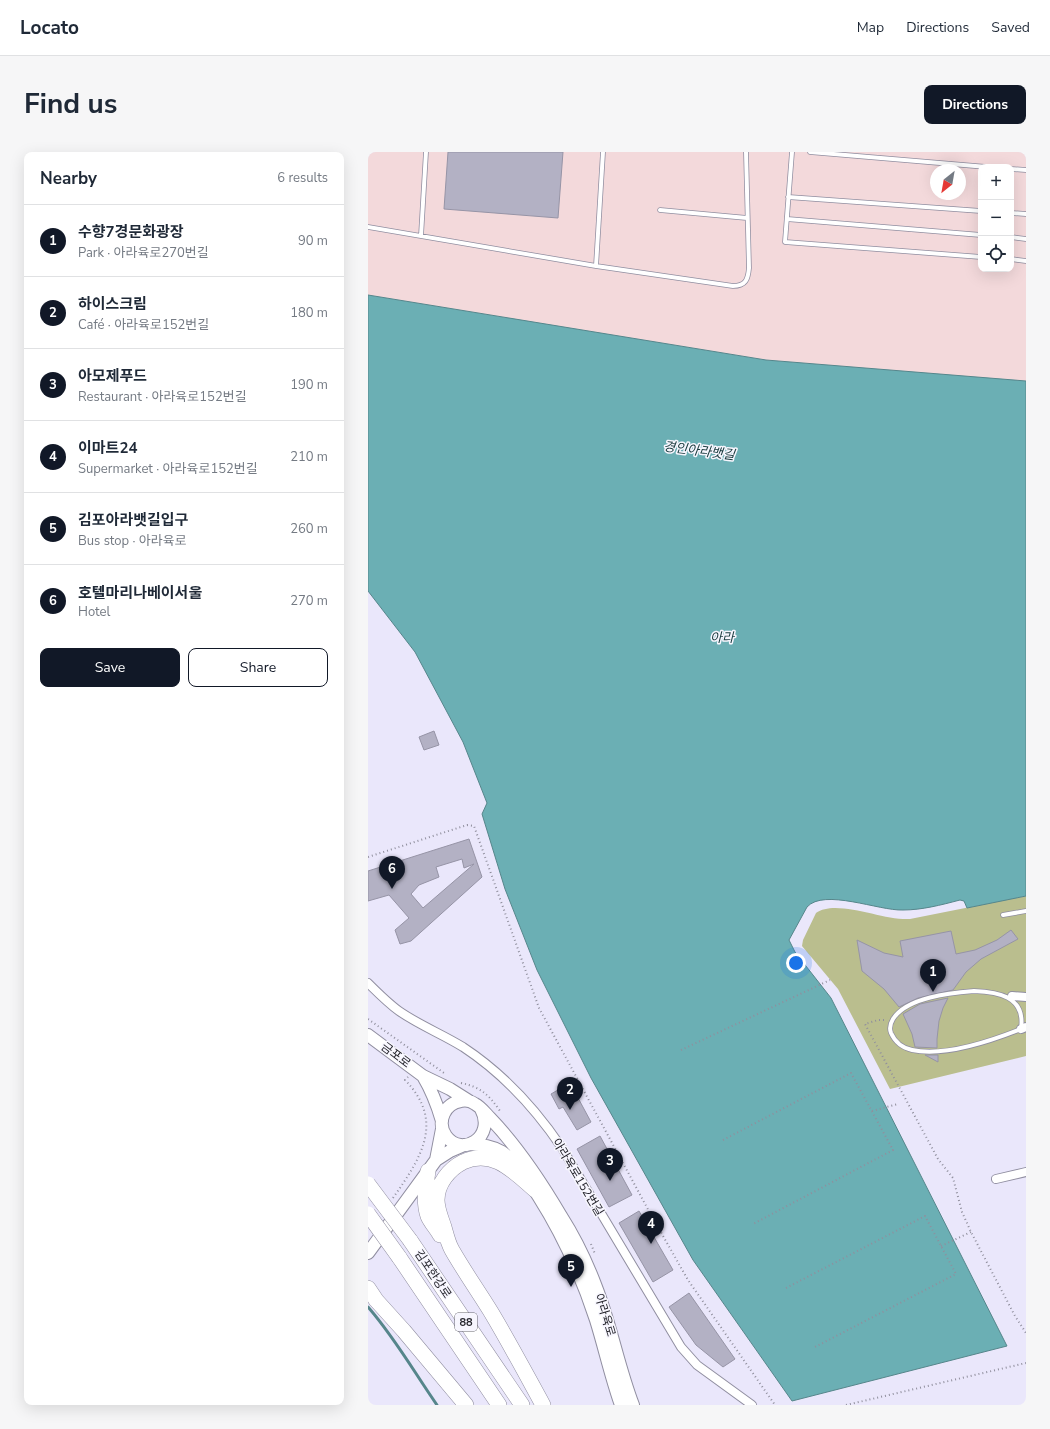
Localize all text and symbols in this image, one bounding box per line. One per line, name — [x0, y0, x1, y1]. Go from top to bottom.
text: Locato — [20, 15, 79, 41]
text: Map — [857, 18, 884, 37]
text: Directions — [906, 18, 969, 37]
text: Saved — [991, 18, 1030, 37]
text: Find us — [24, 85, 118, 123]
button: Directions — [924, 85, 1026, 124]
north arrow — [930, 164, 966, 200]
map controls — [978, 164, 1014, 272]
button: + — [978, 164, 1014, 200]
text: Nearby — [40, 167, 97, 190]
text: 6 results — [277, 169, 328, 187]
button: − — [978, 200, 1014, 236]
text: 수향7경문화광장 — [78, 222, 184, 242]
text: 1 — [49, 232, 57, 250]
text: 90 m — [298, 232, 328, 250]
button: locate — [978, 236, 1014, 272]
text: Park · 아라육로270번길 — [78, 244, 209, 262]
text: 하이스크림 — [78, 294, 147, 314]
text: 2 — [49, 304, 57, 322]
text: 180 m — [290, 304, 328, 322]
text: Café · 아라육로152번길 — [78, 316, 209, 334]
text: 아모제푸드 — [78, 366, 147, 386]
text: 3 — [49, 376, 57, 394]
text: 190 m — [290, 376, 328, 394]
text: Restaurant · 아라육로152번길 — [78, 388, 247, 406]
text: 이마트24 — [78, 438, 137, 458]
water label: 경인아라뱃길 — [662, 438, 737, 464]
text: 4 — [49, 448, 57, 466]
text: 210 m — [290, 448, 328, 466]
text: Supermarket · 아라육로152번길 — [78, 460, 258, 478]
text: 김포아라뱃길입구 — [78, 510, 188, 530]
text: 5 — [49, 520, 57, 538]
text: 260 m — [290, 520, 328, 538]
text: Bus stop · 아라육로 — [78, 532, 187, 550]
text: 호텔마리나베이서울 — [78, 583, 202, 603]
text: 6 — [49, 592, 57, 610]
text: 270 m — [290, 592, 328, 610]
text: Hotel — [78, 603, 110, 621]
water label: 아라 — [710, 629, 736, 647]
button: Save — [40, 648, 180, 687]
button: Share — [188, 648, 328, 687]
pin: 6 — [379, 856, 405, 889]
your location — [786, 953, 806, 973]
pin: 1 — [920, 959, 946, 992]
street label: 금포로 — [378, 1039, 414, 1071]
pin: 2 — [557, 1077, 583, 1110]
street label: 아라육로152번길 — [549, 1135, 607, 1219]
pin: 3 — [597, 1148, 623, 1181]
pin: 4 — [638, 1211, 664, 1244]
street label: 김포한강로 — [411, 1247, 455, 1301]
pin: 5 — [558, 1254, 584, 1287]
street label: 아라육로 — [591, 1292, 619, 1338]
road number: 88 — [455, 1313, 477, 1331]

